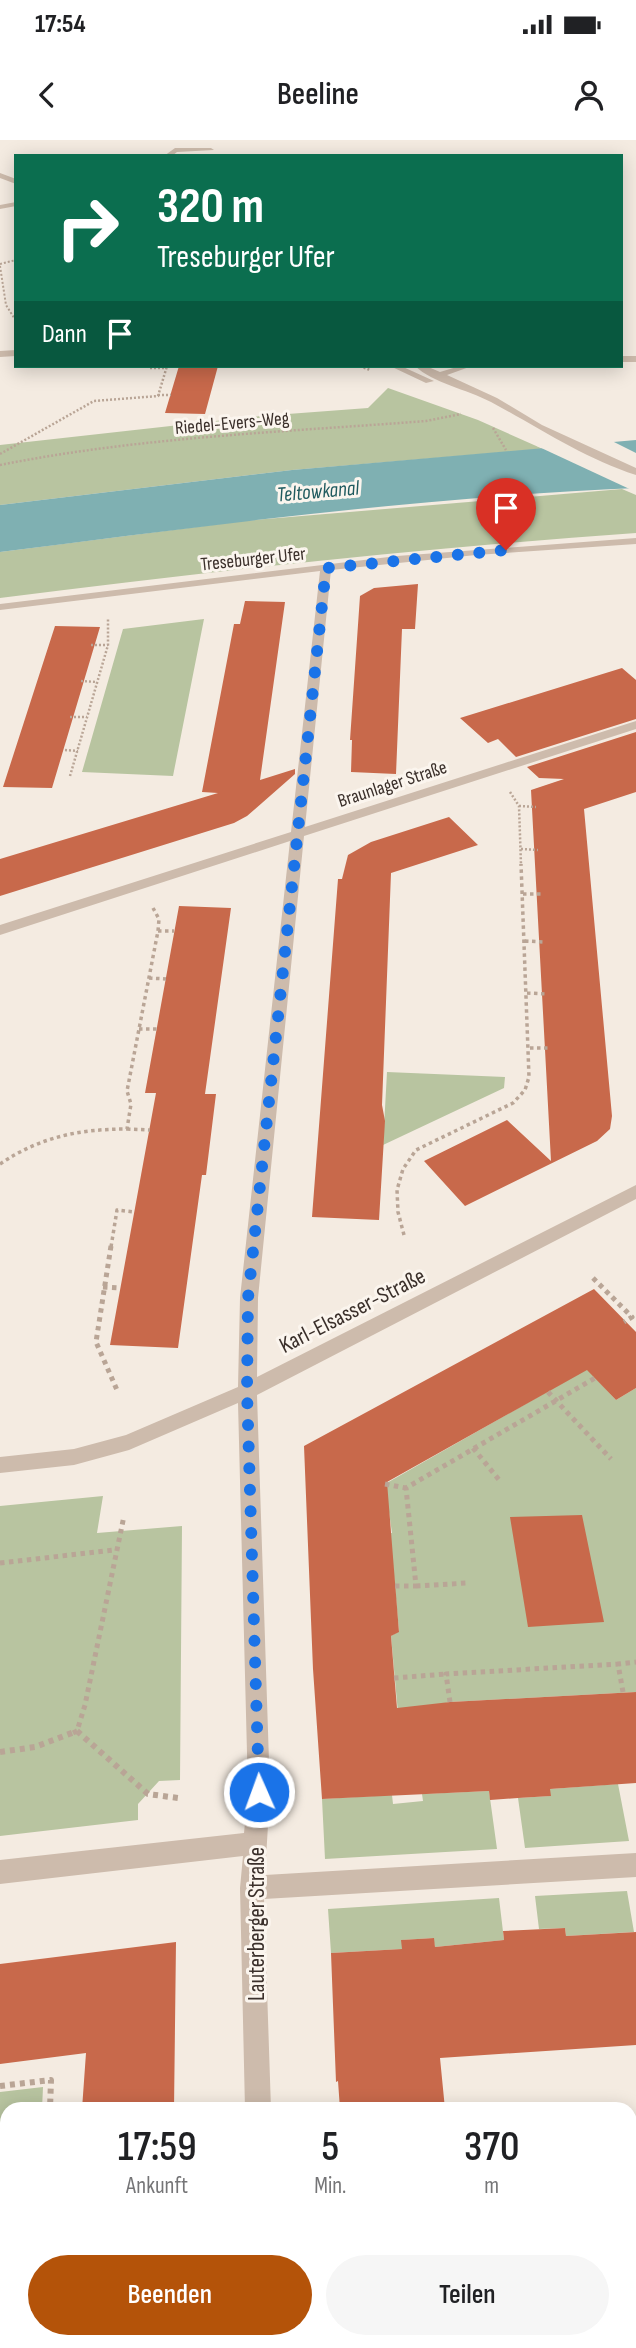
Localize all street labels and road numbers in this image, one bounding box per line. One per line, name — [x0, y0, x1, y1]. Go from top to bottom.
street label: Riedel-Evers-Weg — [174, 407, 291, 440]
street label: Treseburger Ufer — [199, 542, 307, 576]
street label: Braunlager Straße — [335, 756, 450, 813]
street label: Karl-Elsasser-Straße — [275, 1262, 430, 1360]
street label: Lauterberger Straße — [243, 1847, 271, 2001]

